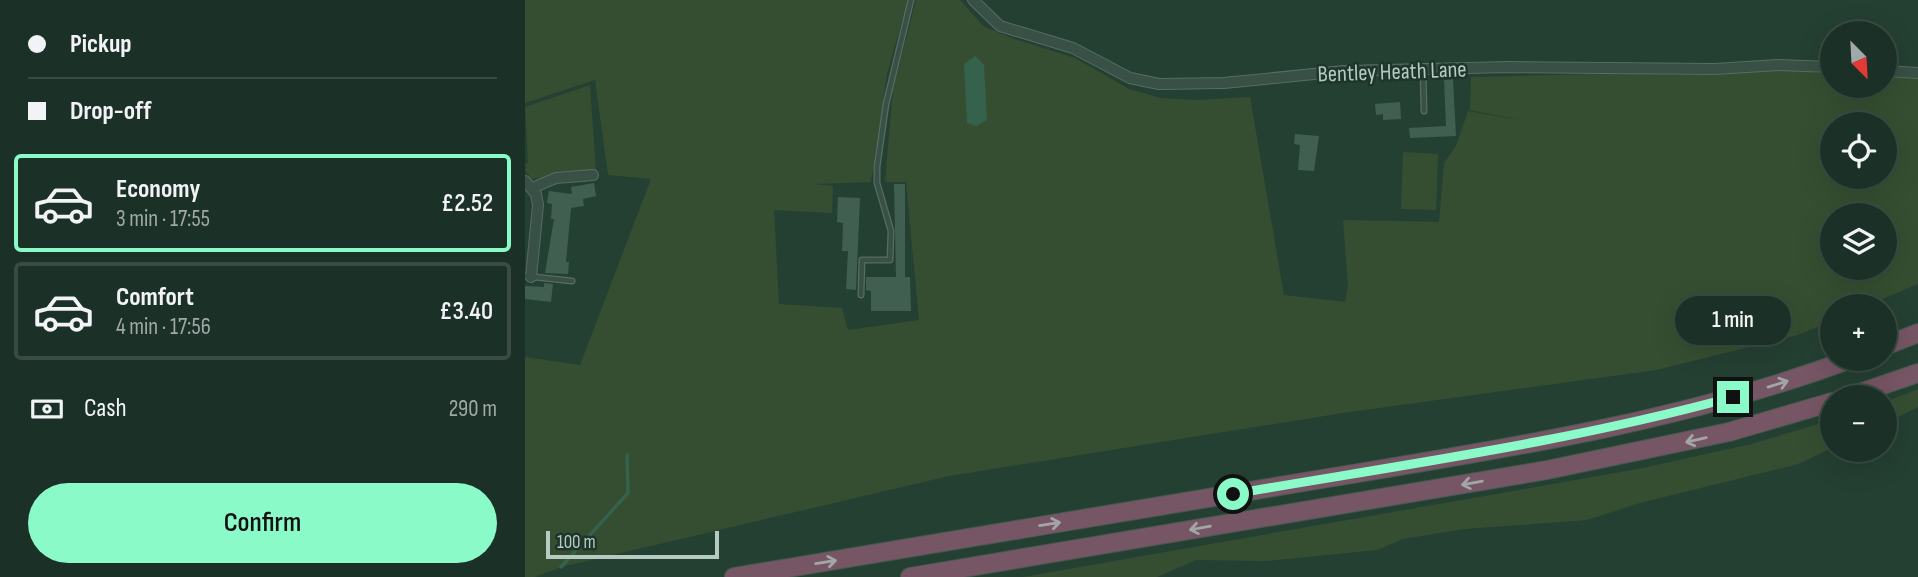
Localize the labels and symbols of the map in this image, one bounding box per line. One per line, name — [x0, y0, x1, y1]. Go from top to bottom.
north arrow — [1820, 21, 1897, 98]
street label: Bentley Heath Lane — [1317, 55, 1467, 89]
callout: 1 min — [1675, 296, 1791, 344]
one-way arrow — [1767, 376, 1789, 389]
route end — [1717, 381, 1749, 413]
one-way arrow — [1685, 434, 1708, 447]
one-way arrow — [1461, 477, 1484, 490]
route start — [1217, 478, 1249, 510]
one-way arrow — [1038, 517, 1061, 530]
one-way arrow — [1189, 522, 1211, 535]
scale bar — [546, 528, 719, 560]
one-way arrow — [814, 555, 837, 568]

